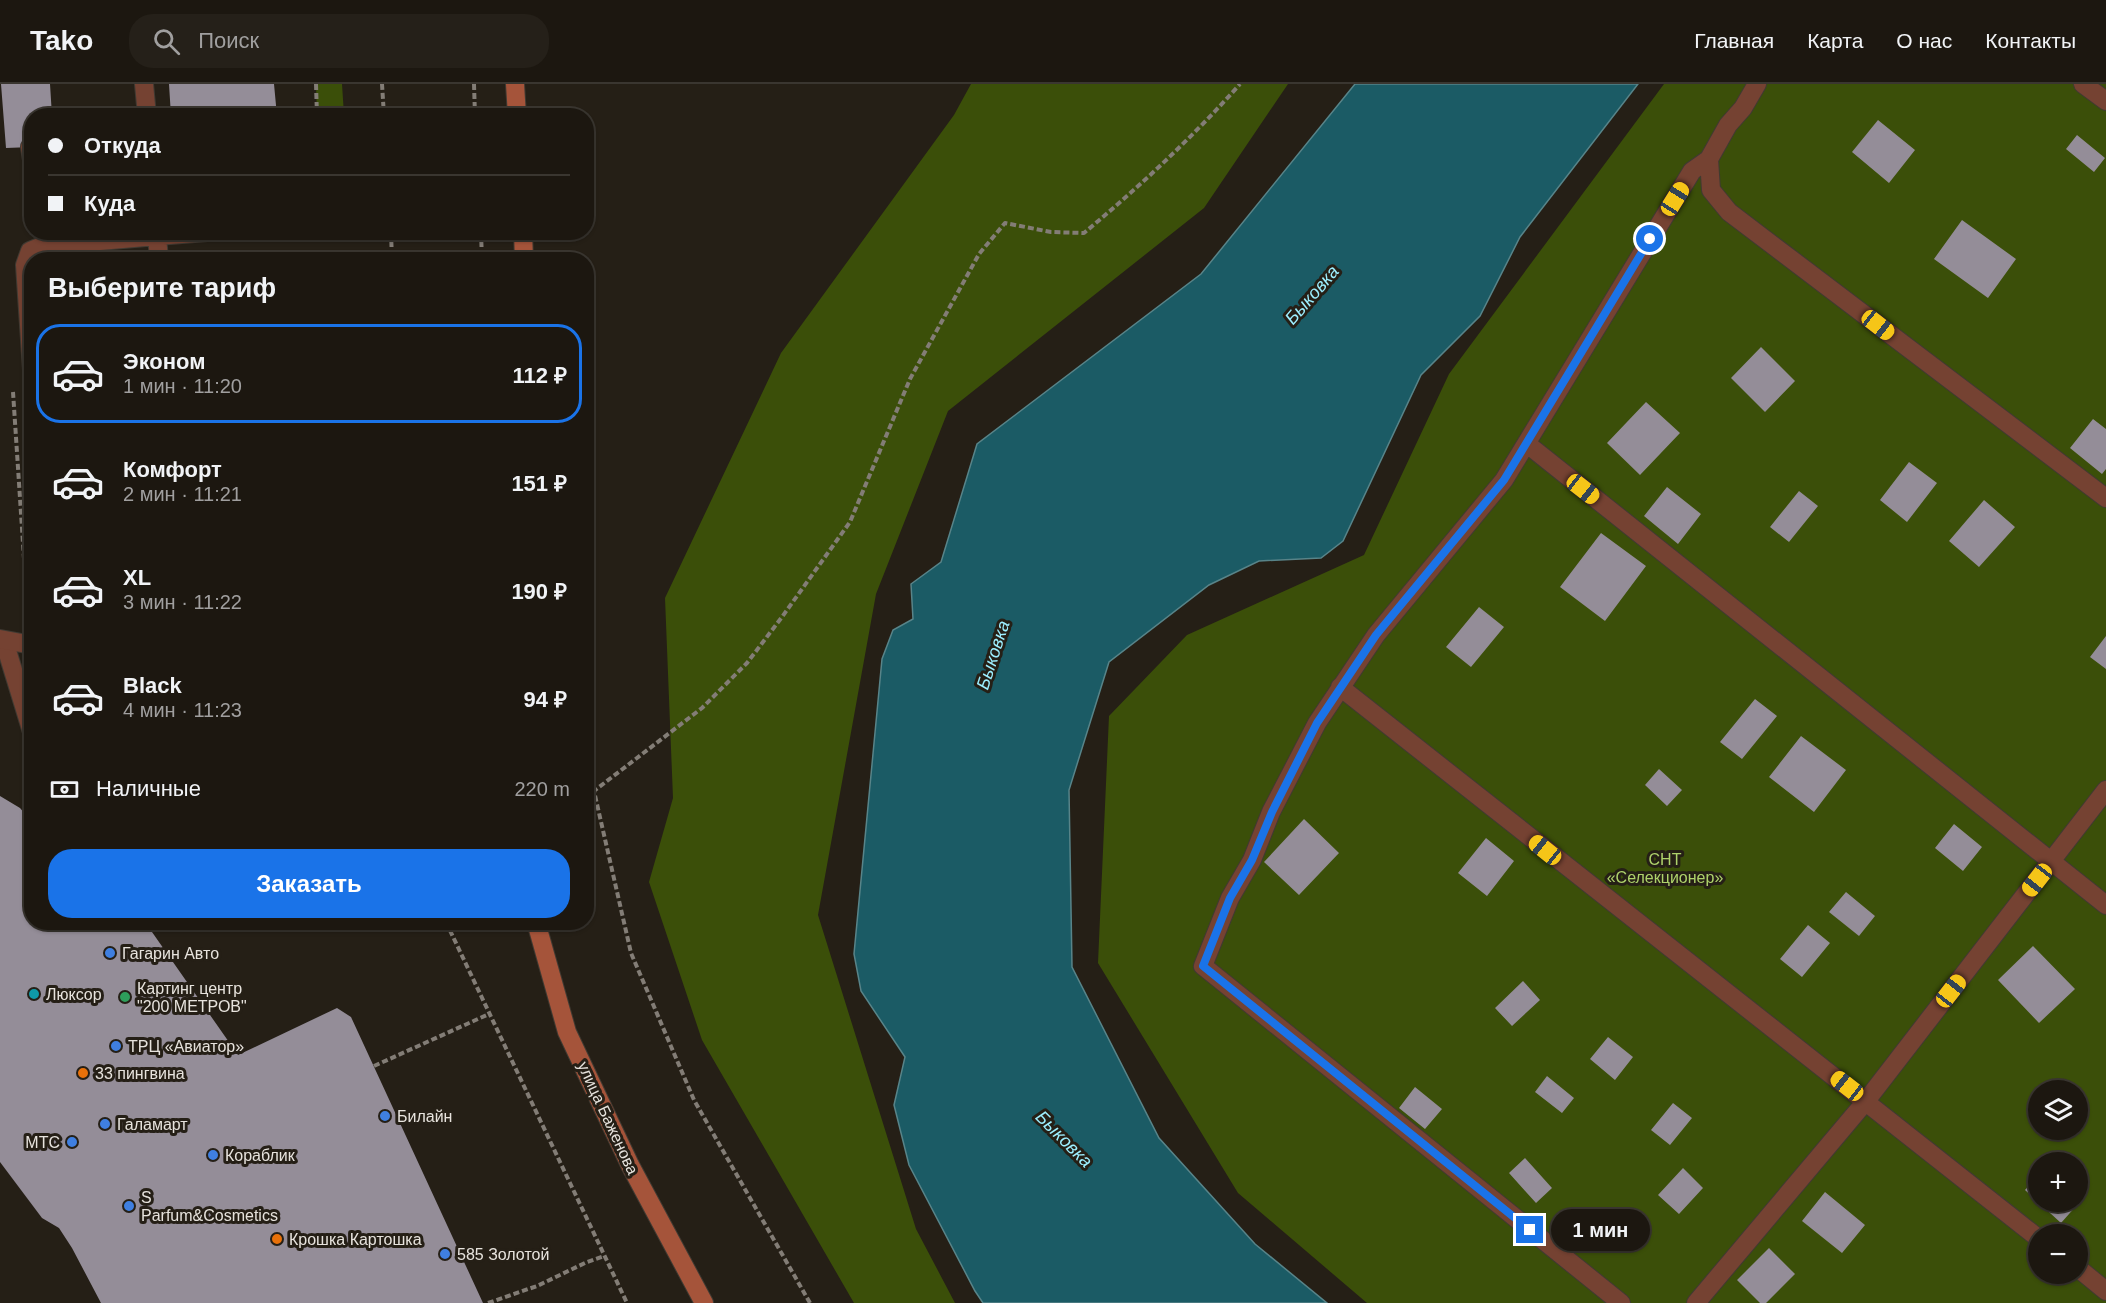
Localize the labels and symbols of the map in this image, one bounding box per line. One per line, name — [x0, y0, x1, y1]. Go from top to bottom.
car — [1658, 179, 1692, 219]
route start — [1636, 225, 1663, 252]
water label: Быковка — [1281, 261, 1343, 329]
car — [1858, 307, 1898, 343]
car — [1563, 471, 1603, 507]
water label: Быковка — [972, 618, 1014, 692]
car — [1525, 832, 1565, 868]
park label: СНТ «Селекционер» — [1607, 851, 1723, 886]
car — [2019, 860, 2055, 900]
place label: Гагарин Авто — [122, 945, 219, 962]
marker: Гагарин Авто — [103, 946, 117, 960]
car — [1933, 971, 1969, 1011]
place label: Картинг центр "200 МЕТРОВ" — [137, 980, 247, 1015]
place label: Люксор — [46, 986, 102, 1003]
marker: Люксор — [27, 987, 41, 1001]
marker: Картинг центр "200 МЕТРОВ" — [118, 990, 132, 1004]
place label: ТРЦ «Авиатор» — [128, 1038, 244, 1055]
marker: ТРЦ «Авиатор» — [109, 1039, 123, 1053]
street label: улица Баженова — [574, 1059, 642, 1177]
place label: 33 пингвина — [95, 1065, 185, 1082]
marker: 33 пингвина — [76, 1066, 90, 1080]
car — [1827, 1068, 1867, 1104]
water label: Быковка — [1032, 1107, 1096, 1171]
place label: Билайн — [397, 1108, 452, 1125]
marker: Билайн — [378, 1109, 392, 1123]
place label: Галамарт — [117, 1116, 188, 1133]
marker: Галамарт — [98, 1117, 112, 1131]
place label: МТС — [25, 1134, 60, 1151]
marker: МТС — [65, 1135, 79, 1149]
place label: Кораблик — [225, 1147, 296, 1164]
marker: Кораблик — [206, 1148, 220, 1162]
place label: S Parfum&Cosmetics — [141, 1189, 278, 1224]
marker: S Parfum&Cosmetics — [122, 1199, 136, 1213]
callout: 1 мин — [1551, 1209, 1650, 1251]
route end — [1516, 1216, 1543, 1243]
place label: Крошка Картошка — [289, 1231, 422, 1248]
marker: Крошка Картошка — [270, 1232, 284, 1246]
place label: 585 Золотой — [457, 1246, 549, 1263]
marker: 585 Золотой — [438, 1247, 452, 1261]

